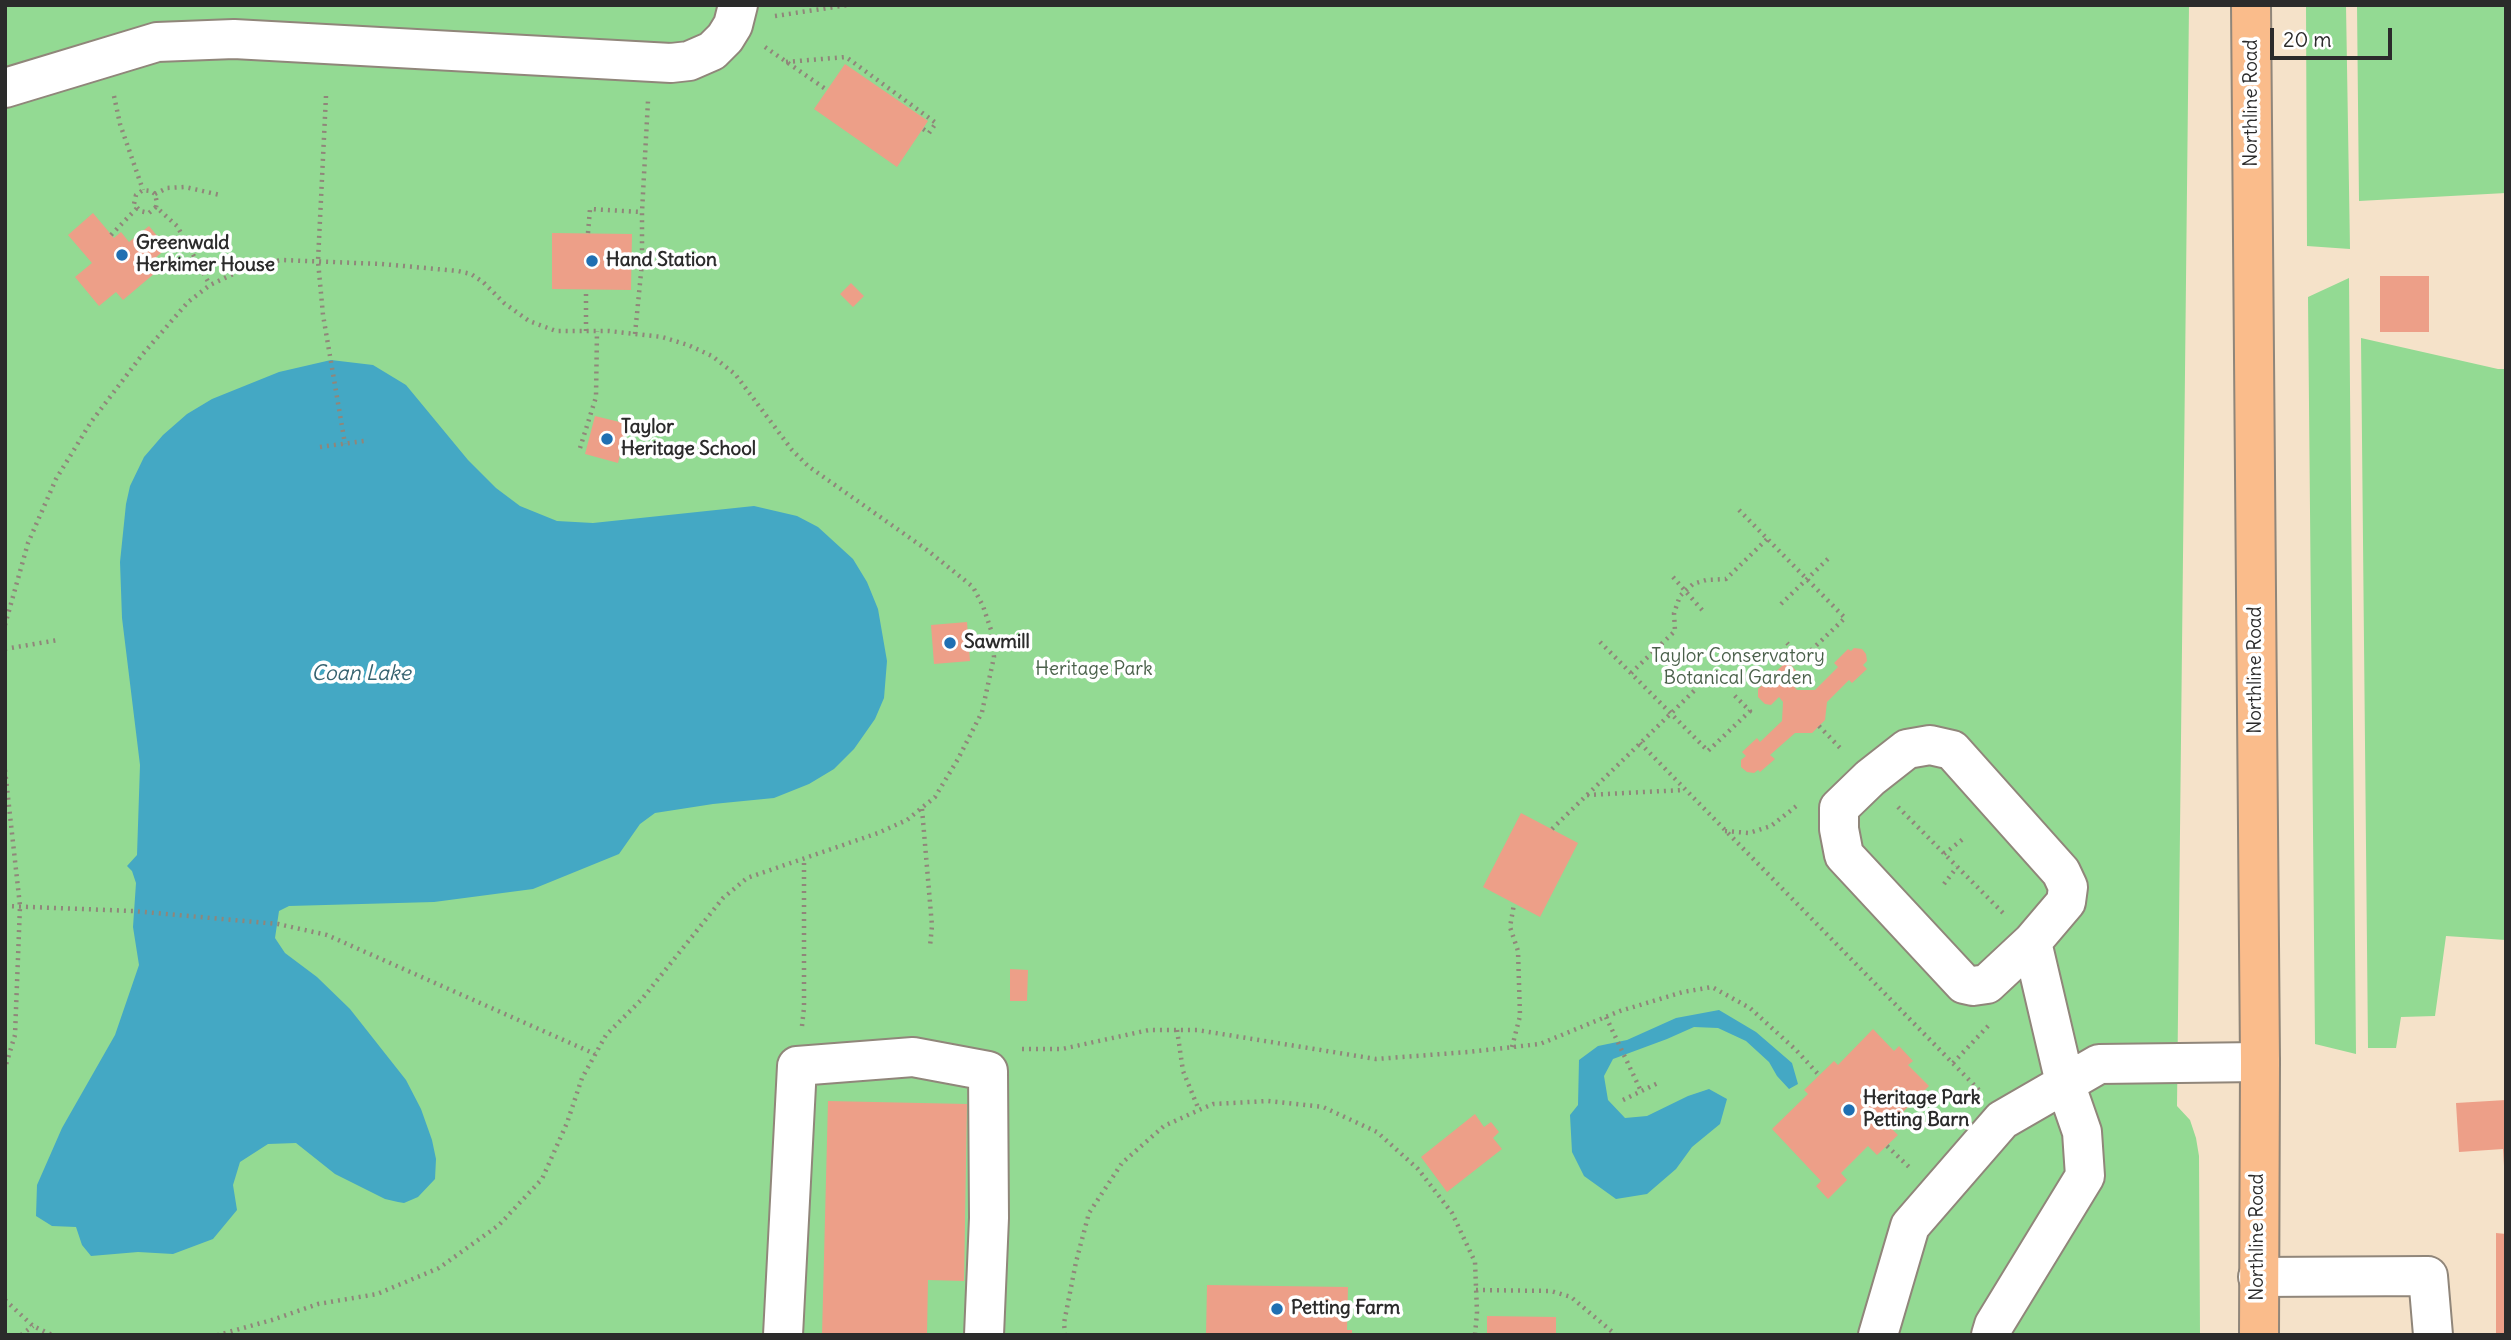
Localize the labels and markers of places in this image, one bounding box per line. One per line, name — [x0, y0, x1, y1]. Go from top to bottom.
place label: Greenwald Herkimer House — [136, 233, 275, 277]
marker: Greenwald Herkimer House — [114, 247, 130, 263]
place label: Hand Station — [606, 250, 717, 272]
marker: Hand Station — [584, 253, 600, 269]
place label: Taylor Heritage School — [621, 417, 756, 461]
marker: Taylor Heritage School — [599, 431, 615, 447]
place label: Sawmill — [964, 632, 1030, 654]
marker: Sawmill — [942, 635, 958, 651]
place label: Heritage Park Petting Barn — [1863, 1088, 1981, 1132]
marker: Heritage Park Petting Barn — [1841, 1102, 1857, 1118]
place label: Petting Farm — [1291, 1298, 1400, 1320]
marker: Petting Farm — [1269, 1301, 1285, 1317]

